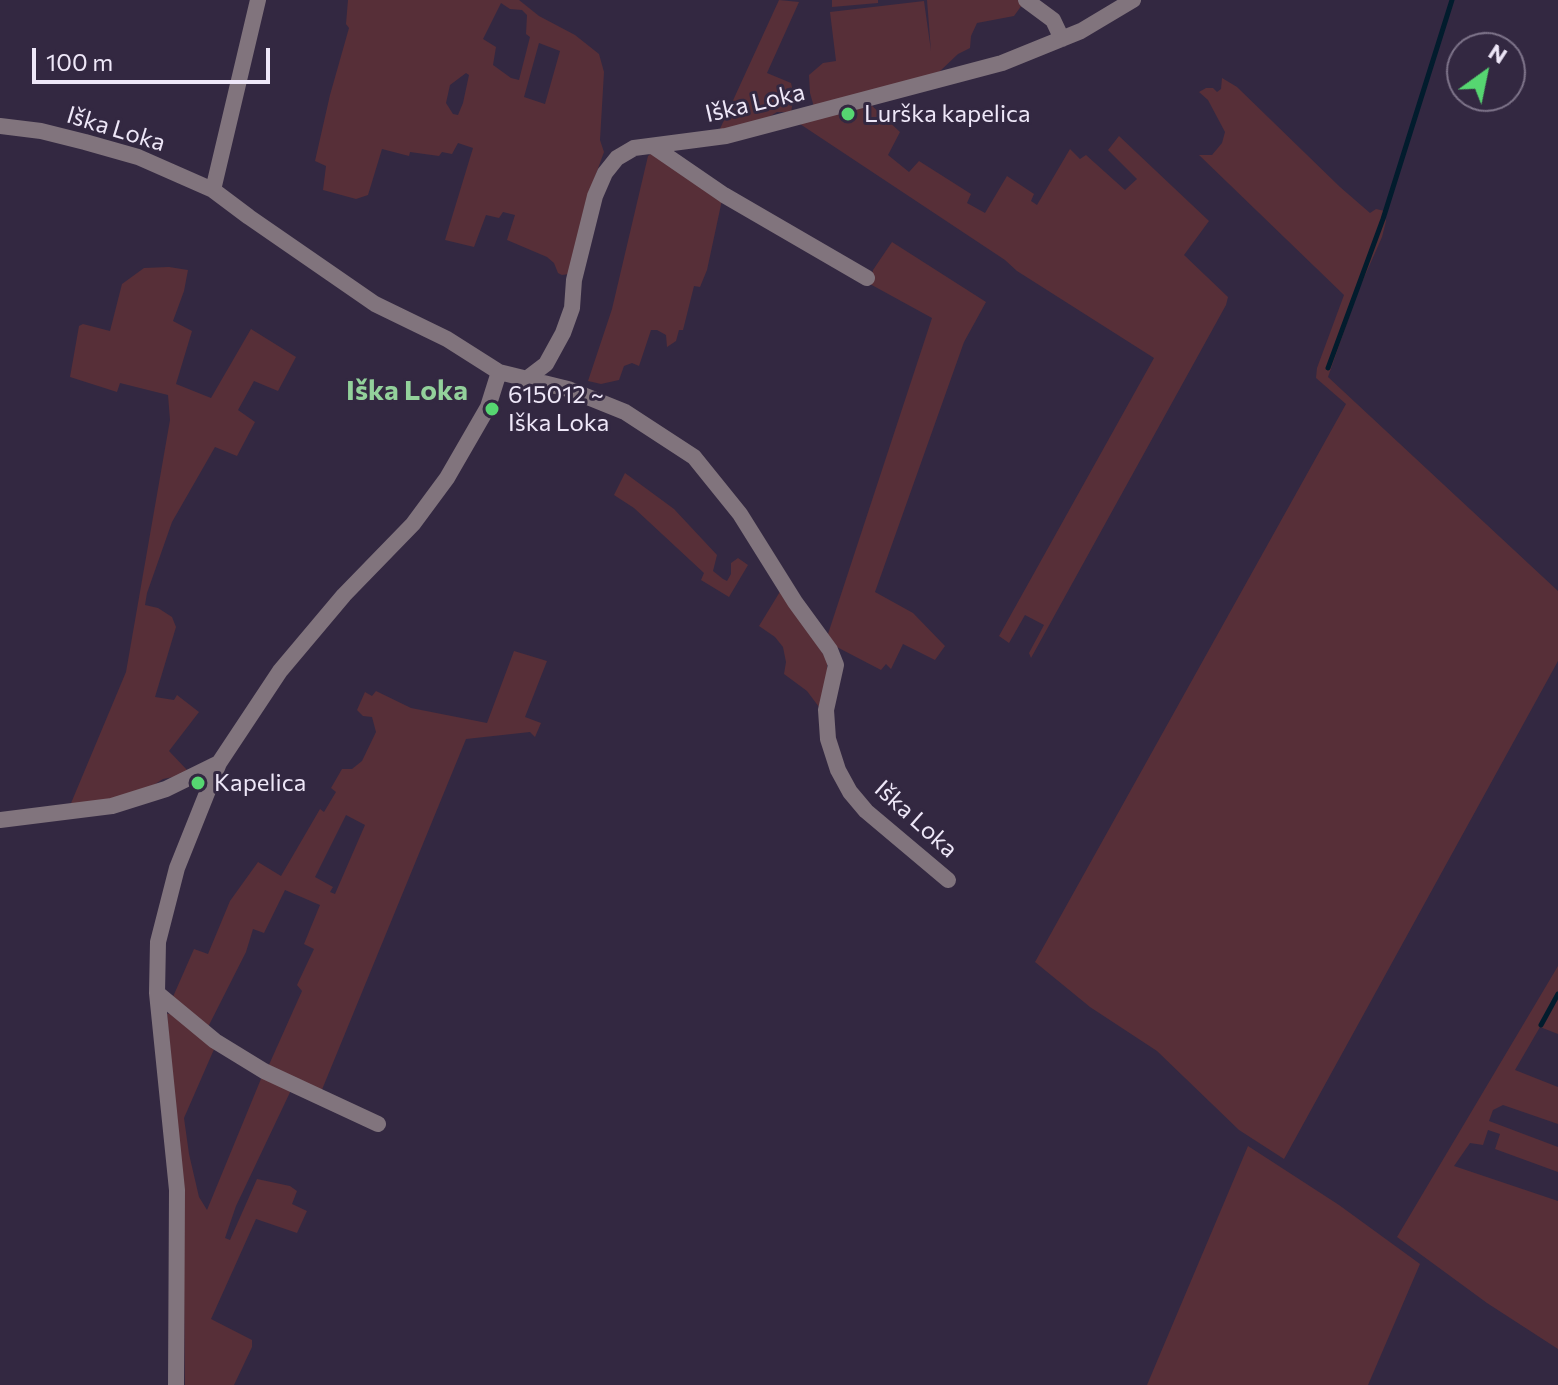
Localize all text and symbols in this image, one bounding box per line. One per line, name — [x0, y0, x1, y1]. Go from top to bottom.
scale bar — [36, 32, 274, 82]
north arrow — [1446, 32, 1526, 112]
text: N — [1484, 37, 1513, 69]
text: 100 m — [46, 47, 113, 76]
street label: Iška Loka — [702, 78, 808, 128]
street label: Iška Loka — [63, 100, 169, 158]
place label: Lurška kapelica — [864, 100, 1030, 128]
marker: Lurška kapelica — [839, 105, 857, 123]
district label: Iška Loka — [346, 374, 468, 408]
place label: 615012 ~ Iška Loka — [508, 381, 609, 437]
marker: 615012 ~ Iška Loka — [483, 400, 501, 418]
place label: Kapelica — [214, 769, 306, 797]
marker: Kapelica — [189, 774, 207, 792]
street label: Iška Loka — [869, 774, 963, 864]

